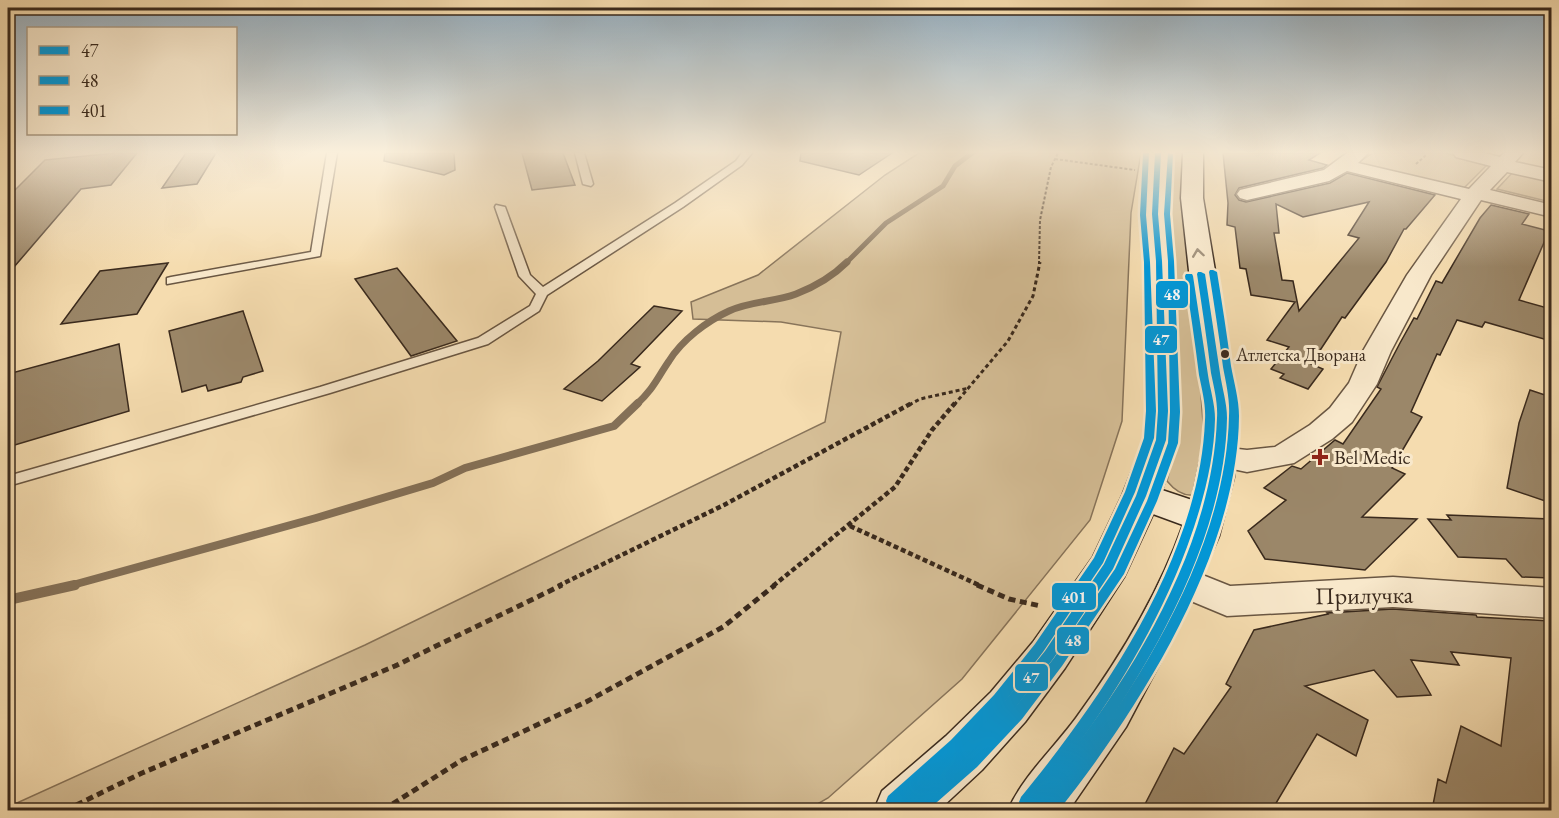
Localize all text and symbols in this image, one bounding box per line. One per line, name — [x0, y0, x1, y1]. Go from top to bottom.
legend — [27, 27, 237, 135]
text: 47 — [81, 39, 99, 62]
text: 48 — [81, 69, 98, 92]
text: 401 — [81, 99, 107, 122]
one-way arrow — [1193, 249, 1205, 258]
line badge: 48 — [1155, 280, 1189, 309]
text: 48 — [1164, 284, 1180, 305]
line badge: 47 — [1144, 325, 1178, 354]
text: 47 — [1153, 329, 1170, 350]
place label: Атлетска Дворана — [1235, 343, 1367, 366]
marker: Атлетска Дворана — [1219, 348, 1231, 360]
place label: Bel Medic — [1334, 444, 1411, 470]
marker: Bel Medic — [1311, 448, 1329, 466]
street label: Прилучка — [1314, 579, 1414, 611]
line badge: 401 — [1051, 582, 1097, 611]
text: 401 — [1061, 587, 1087, 608]
line badge: 48 — [1056, 626, 1090, 655]
text: 48 — [1065, 630, 1081, 651]
line badge: 47 — [1014, 663, 1049, 692]
text: 47 — [1023, 667, 1040, 688]

